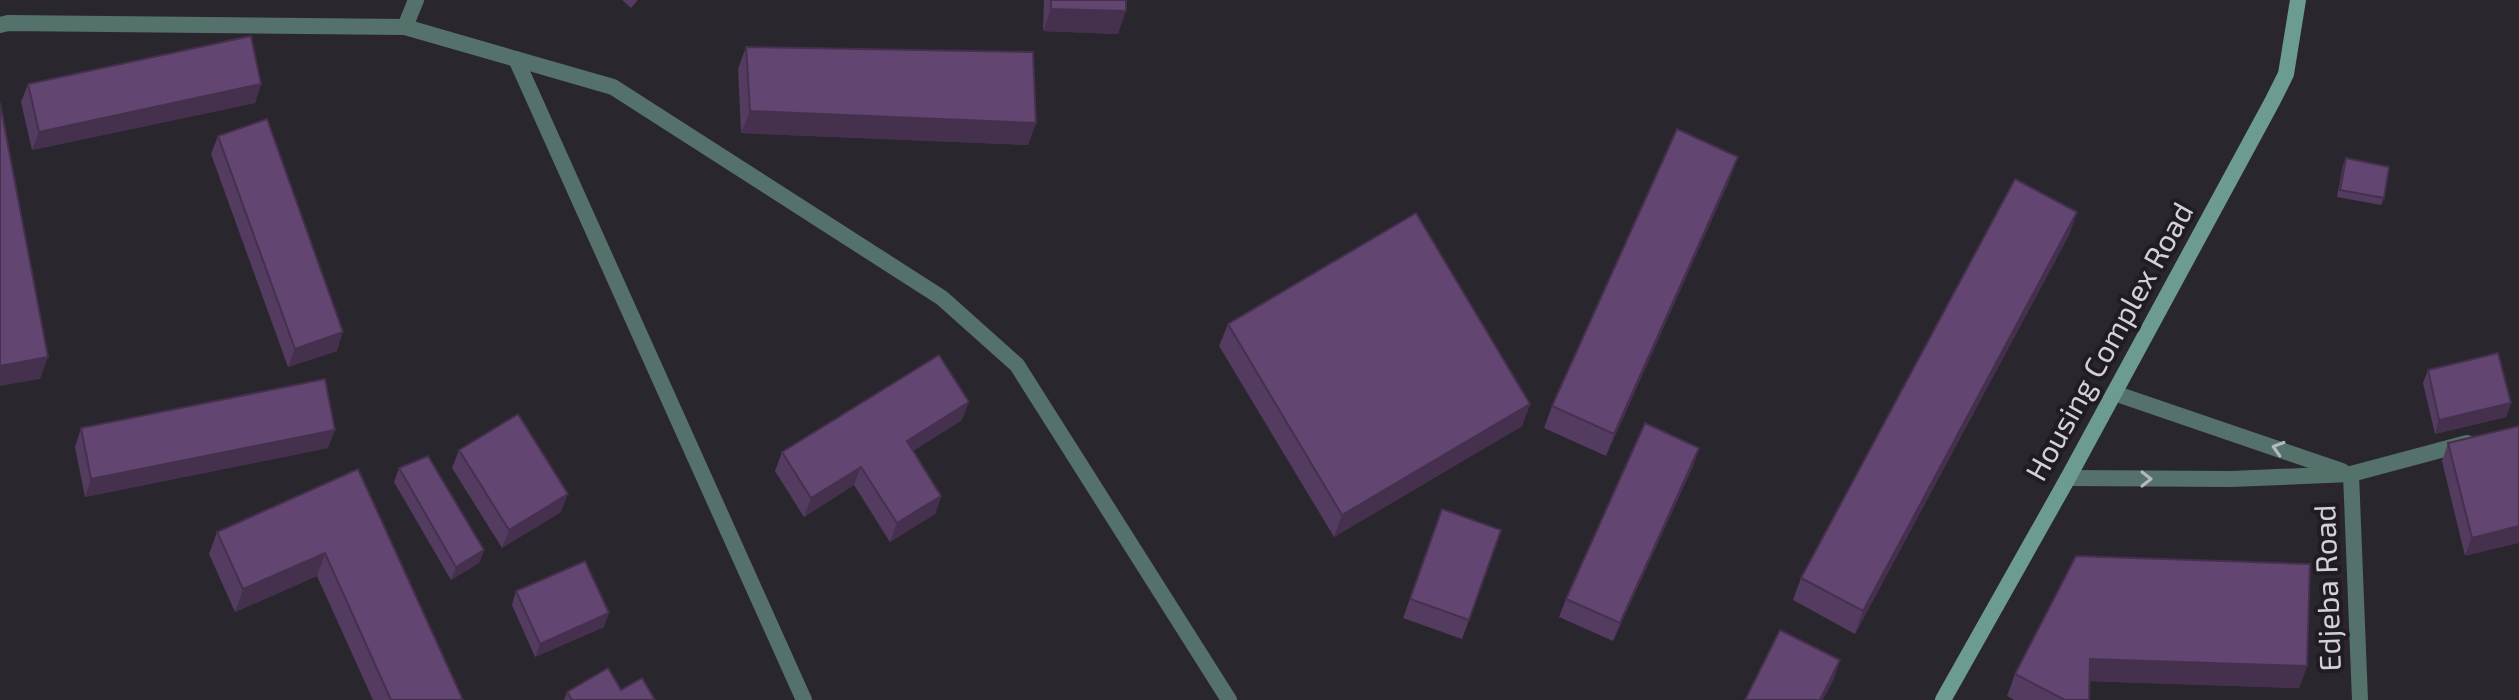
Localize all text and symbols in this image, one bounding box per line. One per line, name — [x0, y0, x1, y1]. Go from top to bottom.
street label: Housing Complex Road — [2017, 196, 2200, 486]
one-way arrow — [2271, 441, 2285, 457]
one-way arrow — [2140, 470, 2153, 487]
street label: Edjeba Road — [2305, 504, 2347, 672]

